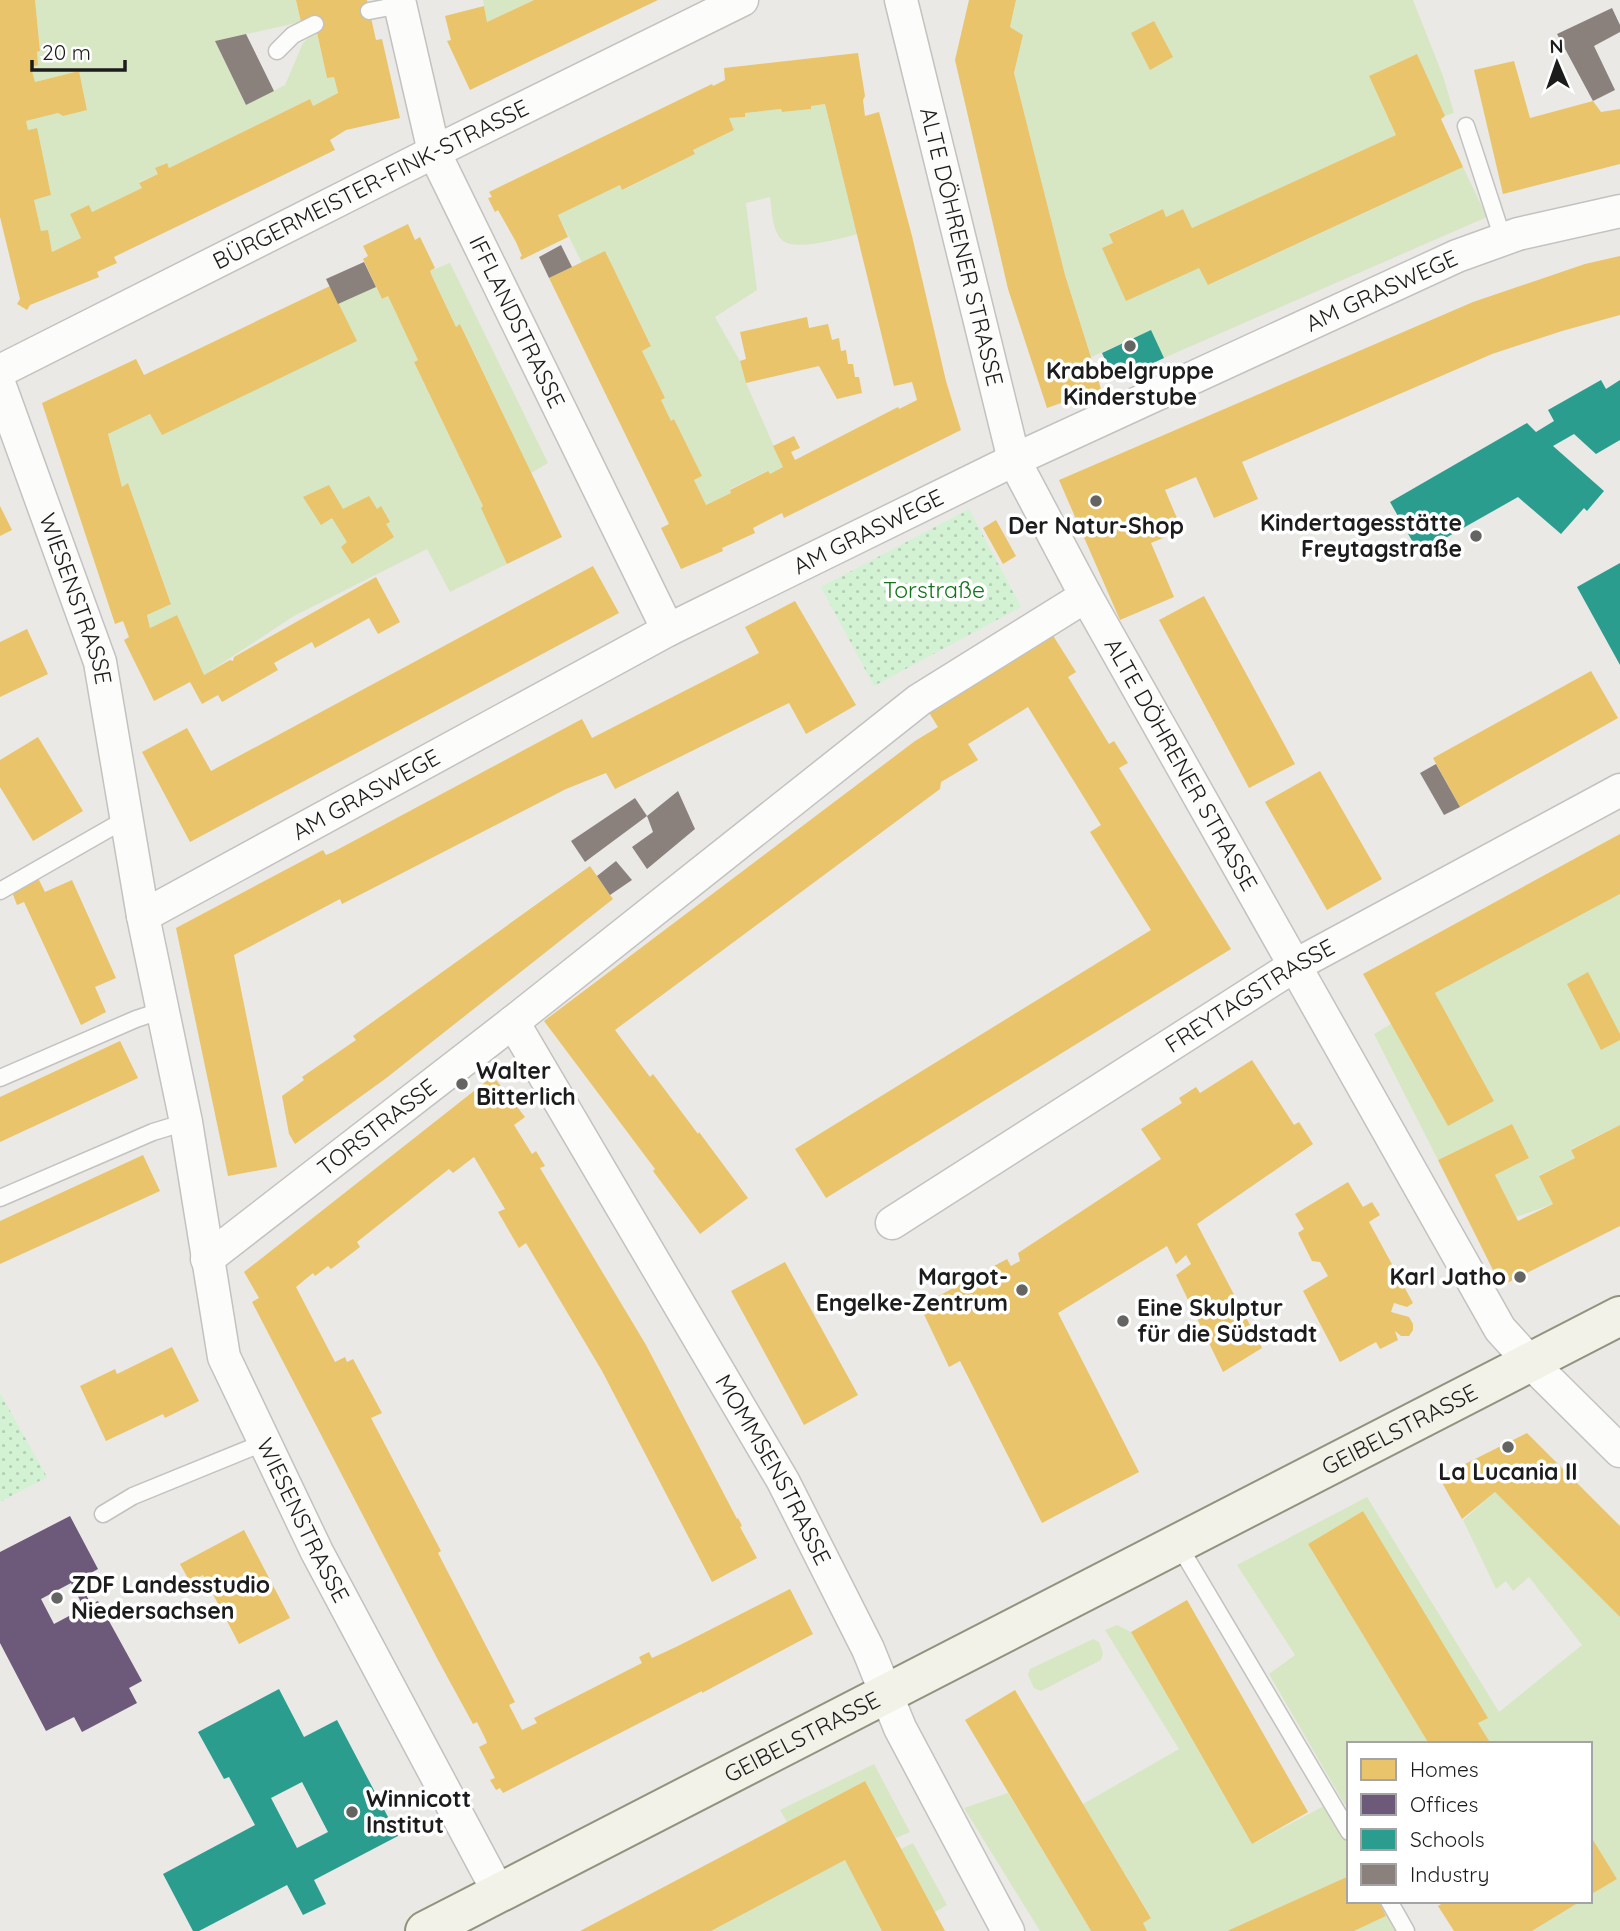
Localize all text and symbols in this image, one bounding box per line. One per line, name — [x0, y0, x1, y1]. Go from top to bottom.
scale bar — [32, 28, 124, 72]
north arrow — [1522, 28, 1592, 98]
text: N — [1549, 34, 1564, 58]
text: 20 m — [42, 39, 91, 65]
street label: BÜRGERMEISTER-FINK-STRASSE — [208, 93, 533, 275]
street label: ALTE DÖHRENER STRASSE — [914, 104, 1010, 389]
street label: IFFLANDSTRASSE — [463, 231, 572, 413]
street label: AM GRASWEGE — [1301, 243, 1462, 338]
marker: Krabbelgruppe Kinderstube — [1122, 338, 1138, 354]
place label: Krabbelgruppe Kinderstube — [1046, 356, 1214, 411]
street label: AM GRASWEGE — [788, 482, 948, 580]
marker: Der Natur-Shop — [1088, 493, 1104, 509]
place label: Kindertagesstätte Freytagstraße — [1260, 508, 1462, 563]
street label: WIESENSTRASSE — [33, 509, 119, 686]
place label: Der Natur-Shop — [1008, 511, 1184, 540]
marker: Kindertagesstätte Freytagstraße — [1468, 528, 1484, 544]
park label: Torstraße — [883, 575, 985, 604]
street label: ALTE DÖHRENER STRASSE — [1099, 633, 1264, 896]
street label: AM GRASWEGE — [287, 742, 445, 846]
street label: FREYTAGSTRASSE — [1159, 932, 1339, 1059]
place label: Walter Bitterlich — [476, 1056, 576, 1111]
street label: TORSTRASSE — [311, 1072, 442, 1182]
marker: Walter Bitterlich — [454, 1076, 470, 1092]
place label: Margot- Engelke-Zentrum — [816, 1262, 1008, 1317]
place label: Karl Jatho — [1389, 1262, 1506, 1291]
marker: Karl Jatho — [1512, 1269, 1528, 1285]
marker: Margot- Engelke-Zentrum — [1014, 1282, 1030, 1298]
place label: Eine Skulptur für die Südstadt — [1137, 1293, 1317, 1348]
marker: Eine Skulptur für die Südstadt — [1115, 1313, 1131, 1329]
street label: MOMMSENSTRASSE — [709, 1369, 838, 1570]
street label: GEIBELSTRASSE — [1317, 1377, 1482, 1481]
street label: WIESENSTRASSE — [251, 1433, 356, 1607]
marker: La Lucania II — [1500, 1439, 1516, 1455]
place label: La Lucania II — [1438, 1457, 1578, 1486]
place label: ZDF Landesstudio Niedersachsen — [71, 1570, 270, 1625]
marker: ZDF Landesstudio Niedersachsen — [49, 1590, 65, 1606]
street label: GEIBELSTRASSE — [719, 1684, 885, 1789]
legend — [1347, 1742, 1592, 1903]
text: Homes — [1410, 1756, 1479, 1782]
place label: Winnicott Institut — [366, 1784, 471, 1839]
text: Offices — [1410, 1791, 1478, 1817]
marker: Winnicott Institut — [344, 1804, 360, 1820]
text: Schools — [1410, 1826, 1485, 1852]
text: Industry — [1410, 1861, 1489, 1887]

